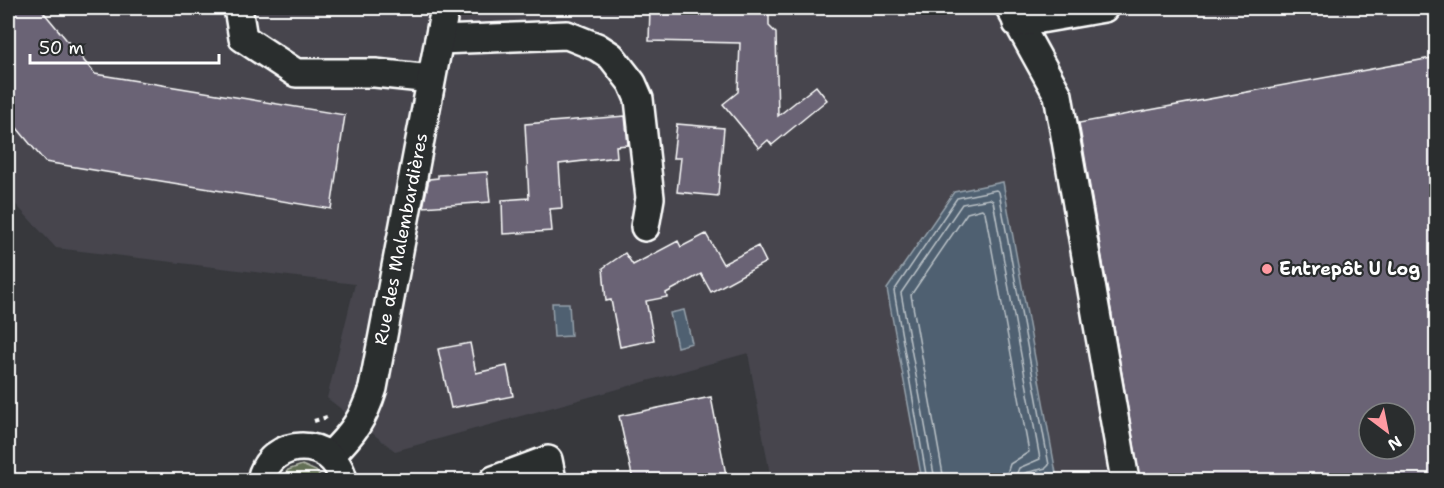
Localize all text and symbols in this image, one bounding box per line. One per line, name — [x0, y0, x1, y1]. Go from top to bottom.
scale bar — [30, 27, 219, 65]
text: 50 m — [39, 36, 84, 60]
street label: Rue des Malembardières — [369, 131, 433, 347]
place label: Entrepôt U Log — [1279, 257, 1420, 281]
marker: Entrepôt U Log — [1260, 262, 1274, 276]
north arrow — [1357, 401, 1417, 461]
text: N — [1384, 431, 1406, 456]

